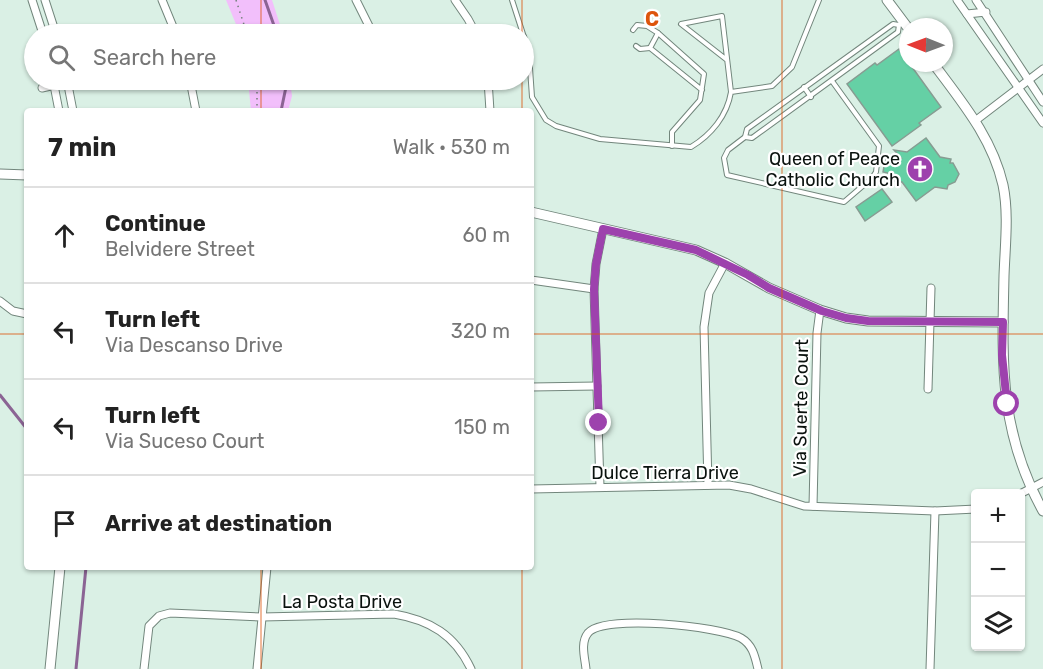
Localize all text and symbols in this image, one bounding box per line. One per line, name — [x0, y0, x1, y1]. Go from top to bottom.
text: C — [645, 7, 659, 31]
north arrow — [899, 18, 953, 72]
search box — [24, 24, 534, 90]
icon: search — [45, 41, 78, 74]
text: Search here — [93, 44, 216, 71]
text: 7 min — [48, 132, 116, 163]
text: Walk · 530 m — [393, 135, 510, 159]
place label: Queen of Peace Catholic Church — [765, 148, 900, 191]
church icon: Queen of Peace Catholic Church — [905, 154, 935, 184]
text: Continue — [105, 210, 206, 237]
icon: ahead — [48, 219, 81, 252]
text: 60 m — [463, 223, 510, 247]
text: Belvidere Street — [105, 237, 255, 261]
text: Turn left — [105, 306, 200, 333]
icon: left — [48, 315, 81, 348]
text: 320 m — [451, 319, 510, 343]
text: Via Descanso Drive — [105, 333, 283, 357]
street label: Via Suerte Court — [789, 339, 813, 477]
route start — [993, 390, 1019, 416]
text: Turn left — [105, 402, 200, 429]
route end — [585, 409, 611, 435]
icon: left — [48, 411, 81, 444]
text: 150 m — [454, 415, 510, 439]
text: Via Suceso Court — [105, 429, 264, 453]
street label: Dulce Tierra Drive — [591, 462, 739, 484]
map controls — [971, 489, 1025, 651]
button: + — [971, 489, 1025, 543]
icon: arrive — [48, 507, 81, 540]
text: Arrive at destination — [105, 510, 332, 537]
button: − — [971, 543, 1025, 597]
street label: La Posta Drive — [282, 591, 402, 613]
button: layers — [971, 597, 1025, 651]

